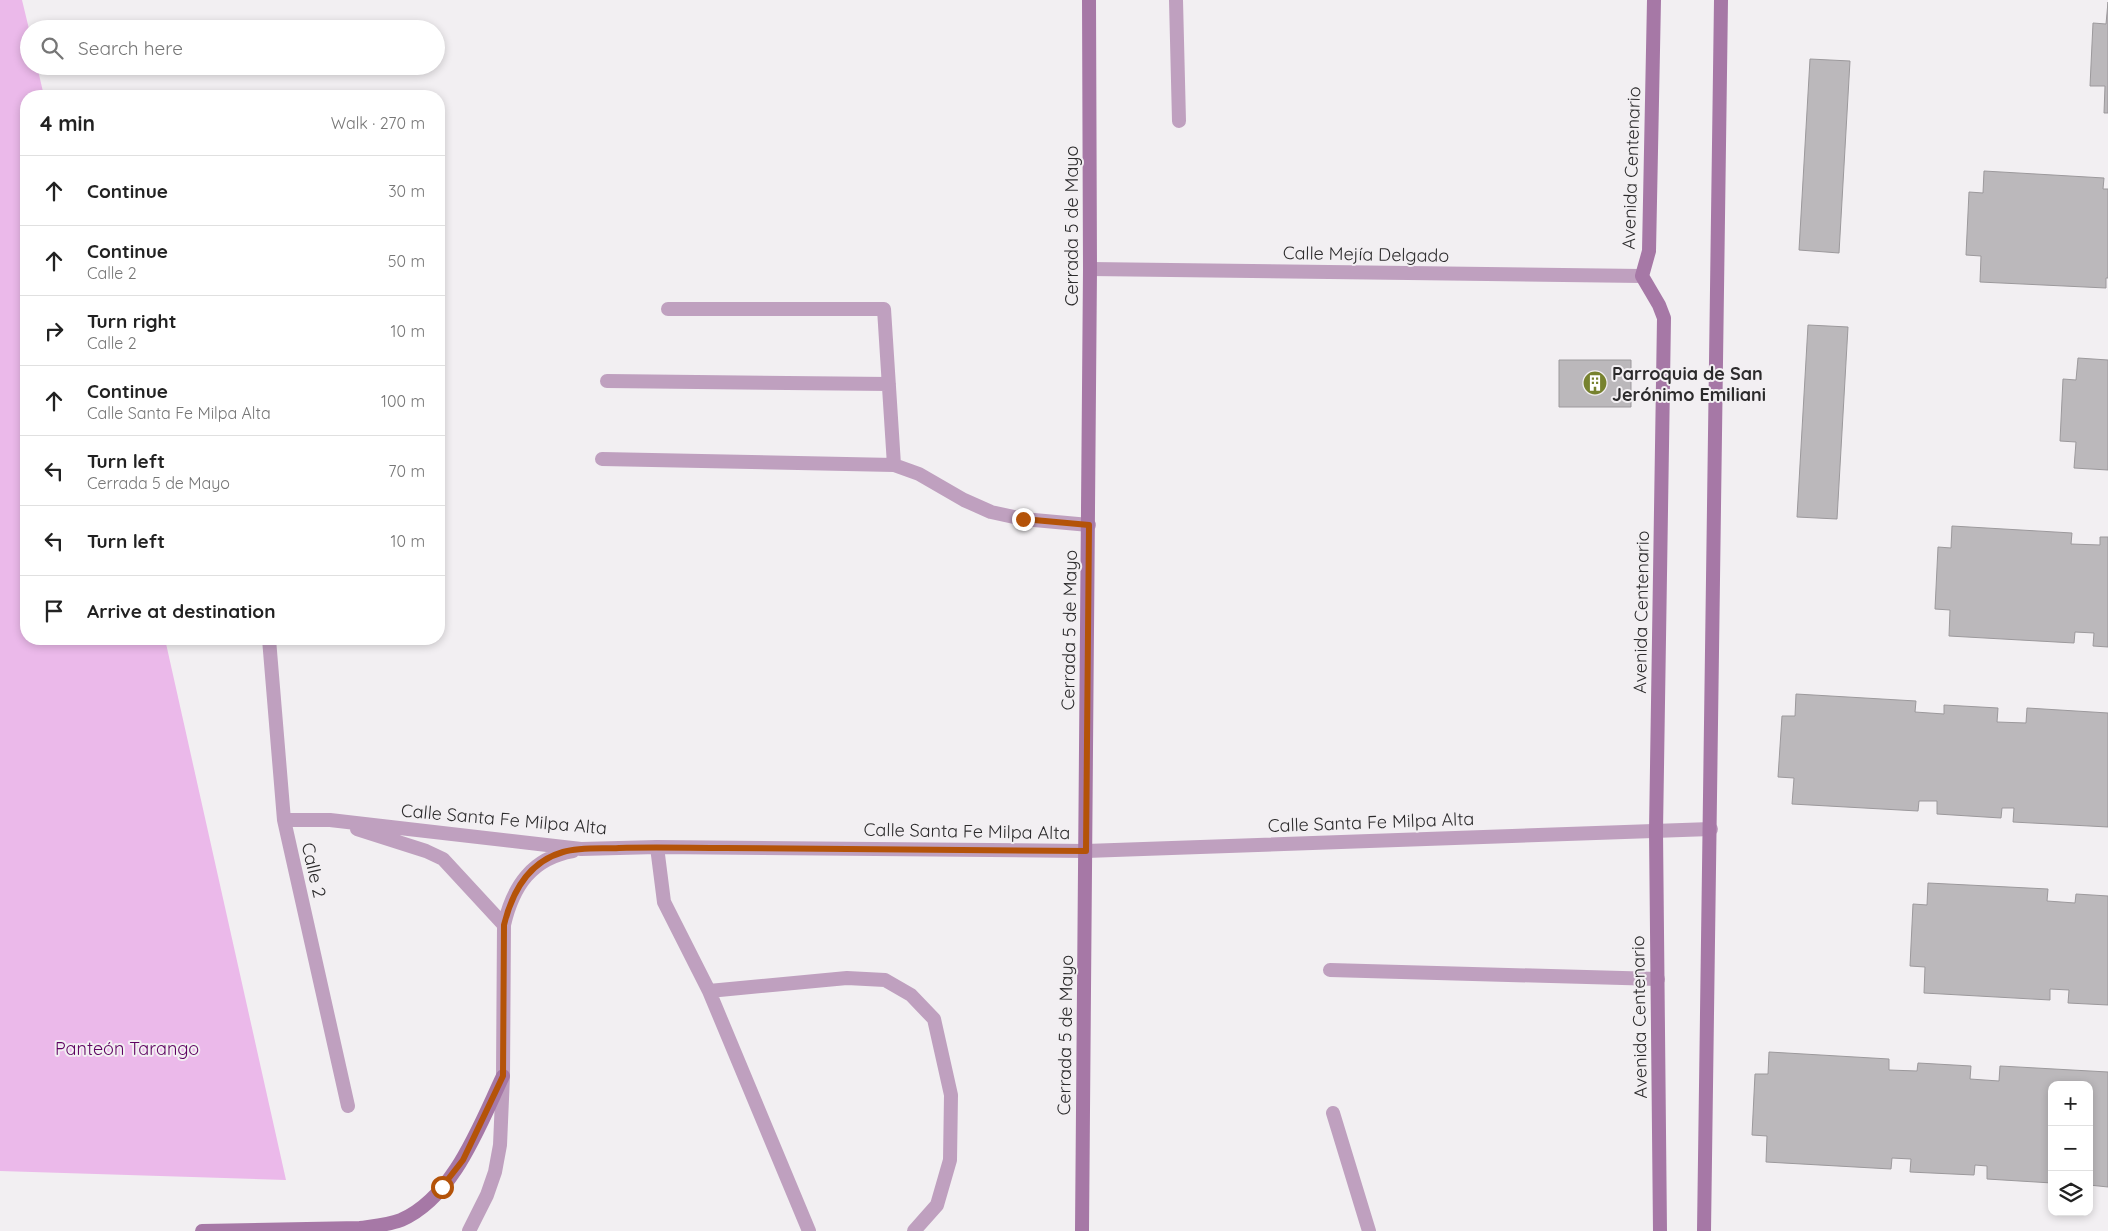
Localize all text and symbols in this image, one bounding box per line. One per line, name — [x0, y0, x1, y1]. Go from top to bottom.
search box — [20, 20, 445, 75]
icon: search — [38, 34, 66, 62]
text: Search here — [78, 36, 183, 60]
street label: Avenida Centenario — [1617, 86, 1645, 250]
text: 4 min — [40, 110, 95, 136]
text: Walk · 270 m — [331, 113, 425, 133]
street label: Cerrada 5 de Mayo — [1060, 146, 1083, 306]
icon: ahead — [40, 177, 68, 205]
text: Continue — [87, 179, 168, 203]
text: 30 m — [388, 181, 425, 201]
text: Continue — [87, 239, 168, 263]
street label: Calle Mejía Delgado — [1283, 241, 1449, 267]
icon: ahead — [40, 247, 68, 275]
text: 50 m — [388, 251, 425, 271]
text: Calle 2 — [87, 263, 137, 283]
text: Turn right — [87, 309, 176, 333]
icon: right — [40, 317, 68, 345]
text: 10 m — [391, 321, 425, 341]
text: Calle 2 — [87, 333, 137, 353]
place label: Parroquia de San Jerónimo Emiliani — [1612, 362, 1766, 406]
building icon: Parroquia de San Jerónimo Emiliani — [1582, 370, 1608, 396]
text: Continue — [87, 379, 168, 403]
icon: ahead — [40, 387, 68, 415]
text: 100 m — [381, 391, 425, 411]
text: Calle Santa Fe Milpa Alta — [87, 403, 271, 423]
text: Turn left — [87, 449, 165, 473]
icon: left — [40, 457, 68, 485]
text: 70 m — [388, 461, 425, 481]
text: Cerrada 5 de Mayo — [87, 473, 230, 493]
route end — [1012, 508, 1035, 531]
icon: left — [40, 527, 68, 555]
text: Turn left — [87, 529, 165, 553]
street label: Avenida Centenario — [1628, 530, 1654, 694]
text: 10 m — [391, 531, 425, 551]
street label: Cerrada 5 de Mayo — [1056, 549, 1082, 711]
icon: arrive — [40, 597, 68, 625]
text: Arrive at destination — [87, 599, 276, 623]
street label: Calle Santa Fe Milpa Alta — [400, 799, 608, 839]
street label: Calle Santa Fe Milpa Alta — [1267, 807, 1475, 837]
street label: Calle Santa Fe Milpa Alta — [864, 818, 1070, 844]
street label: Calle 2 — [297, 840, 331, 900]
street label: Avenida Centenario — [1626, 935, 1652, 1099]
street label: Cerrada 5 de Mayo — [1052, 954, 1078, 1116]
park label: Panteón Tarango — [55, 1037, 199, 1060]
map controls — [2048, 1081, 2093, 1216]
button: + — [2048, 1081, 2093, 1126]
button: − — [2048, 1126, 2093, 1171]
button: layers — [2048, 1171, 2093, 1216]
route start — [431, 1176, 454, 1199]

